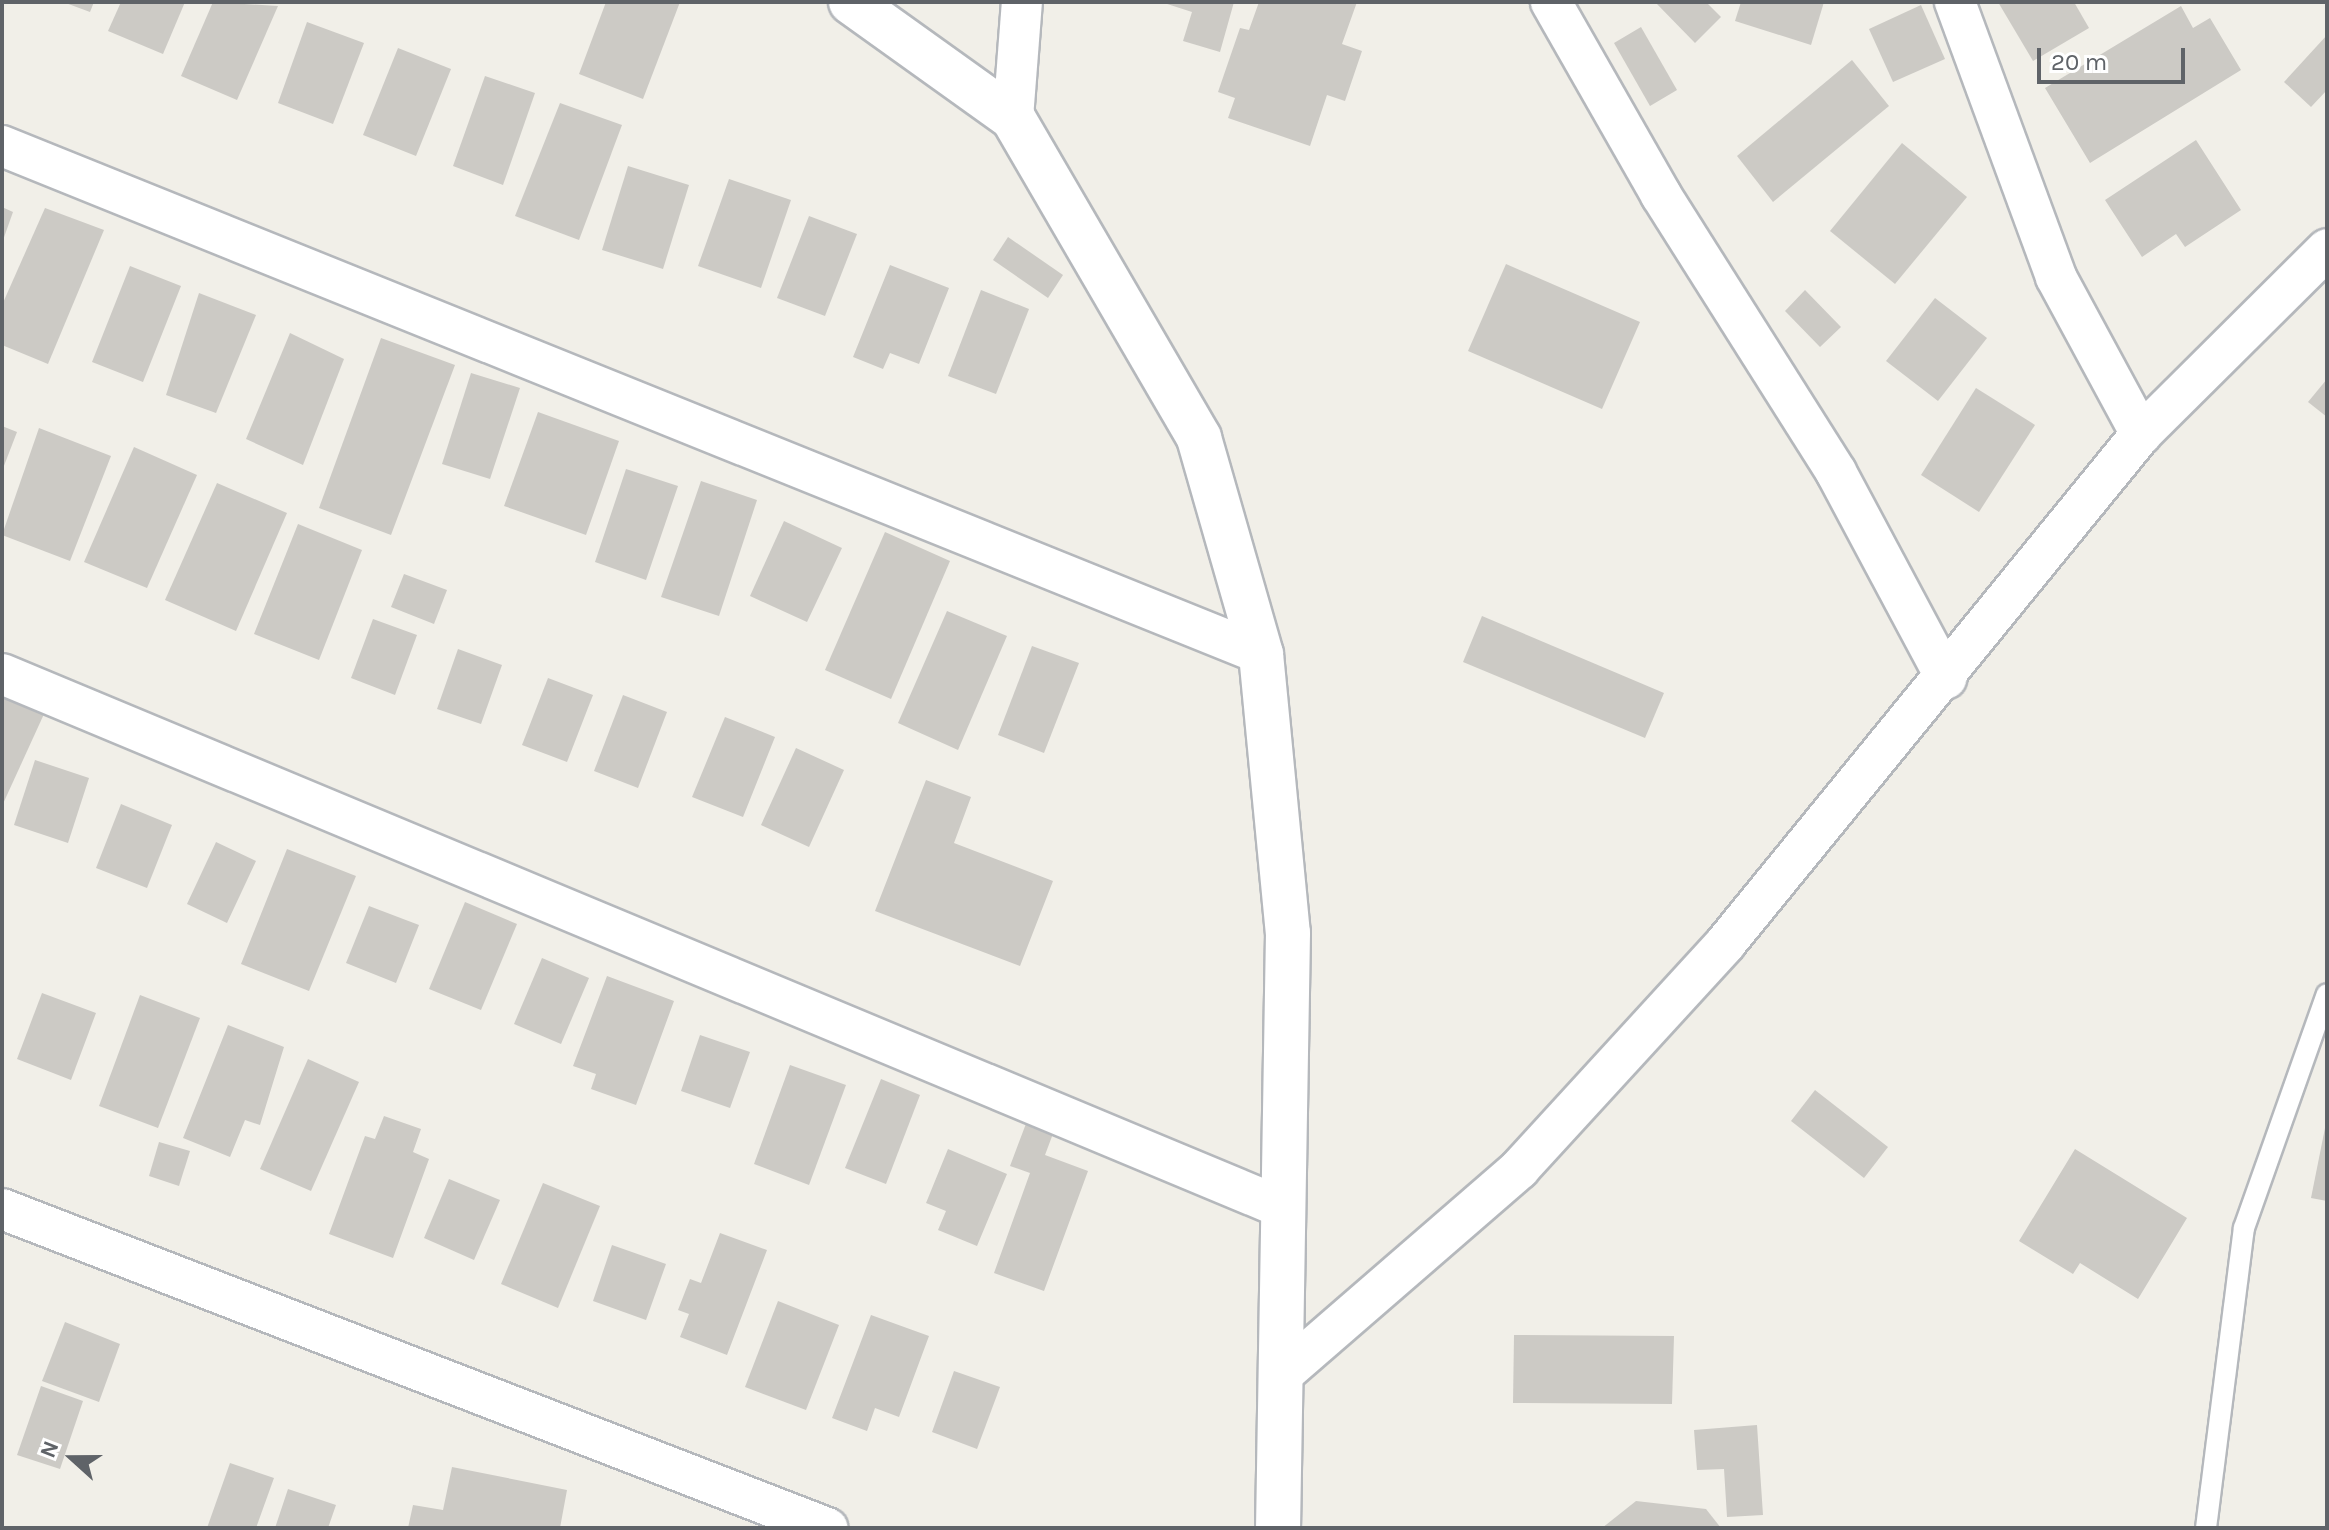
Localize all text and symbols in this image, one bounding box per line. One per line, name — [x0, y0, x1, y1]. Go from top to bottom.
scale bar — [2041, 32, 2189, 82]
text: 20 m — [2051, 48, 2107, 76]
north arrow — [32, 1418, 112, 1498]
text: N — [35, 1437, 65, 1461]

